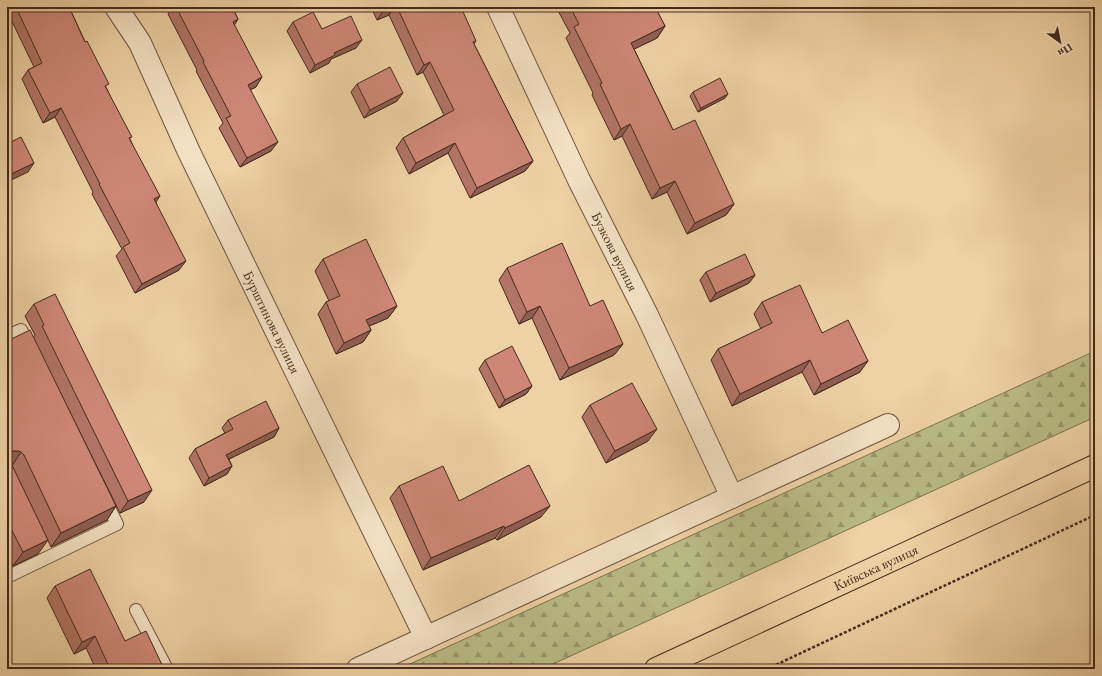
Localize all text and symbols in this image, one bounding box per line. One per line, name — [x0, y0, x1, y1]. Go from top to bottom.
north arrow — [1040, 22, 1080, 62]
text: Пн — [1055, 40, 1076, 61]
street label: Бузкова вулиця — [588, 209, 642, 294]
street label: Бурштинова вулиця — [239, 268, 305, 376]
street label: Київська вулиця — [831, 540, 921, 595]

